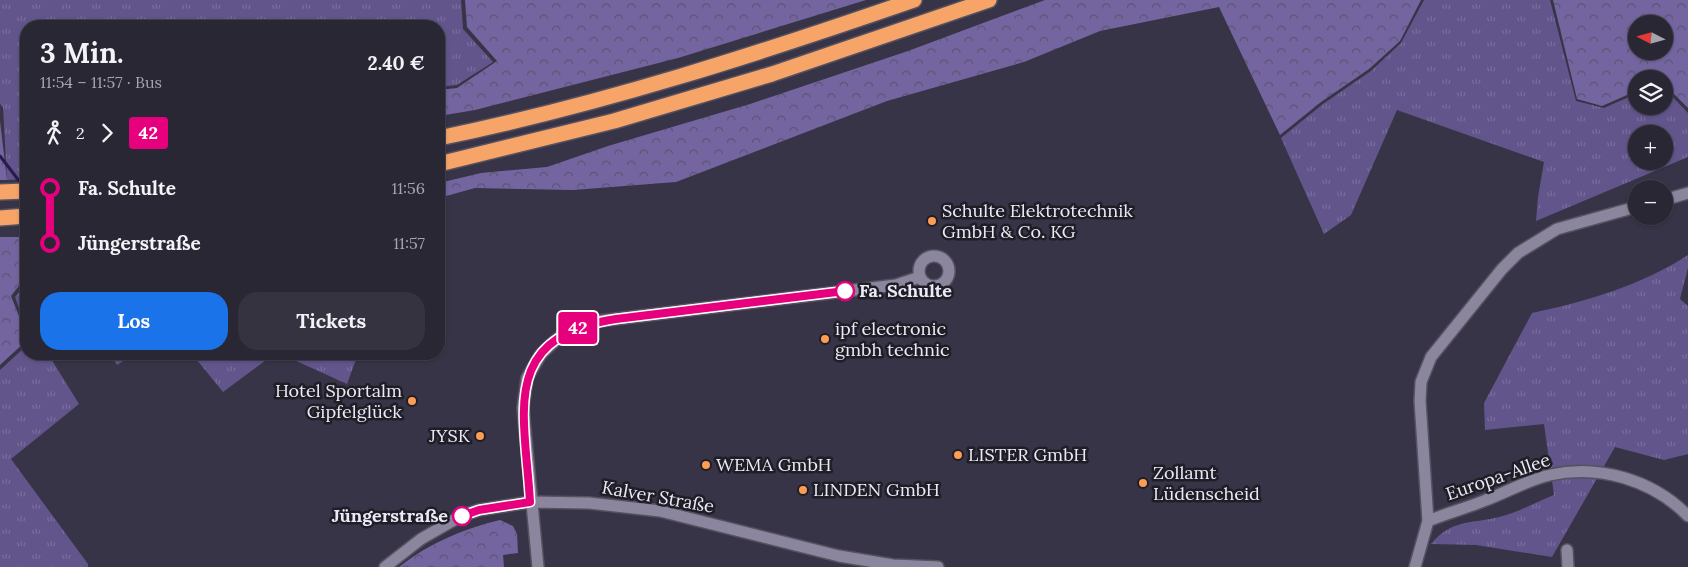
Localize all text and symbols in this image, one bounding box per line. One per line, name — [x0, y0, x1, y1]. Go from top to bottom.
north arrow — [1628, 15, 1672, 60]
map controls — [1628, 15, 1673, 225]
text: 3 Min. — [40, 35, 124, 71]
text: 2.40 € — [368, 51, 425, 75]
button: layers — [1628, 70, 1673, 115]
text: 11:54 – 11:57 · Bus — [40, 72, 162, 92]
icon: walk — [40, 119, 68, 147]
icon: forward — [93, 119, 121, 147]
text: 42 — [139, 121, 158, 144]
text: 2 — [76, 123, 85, 143]
button: + — [1628, 125, 1673, 170]
text: Fa. Schulte — [78, 176, 176, 200]
text: 11:56 — [391, 178, 425, 198]
button: − — [1628, 180, 1673, 225]
place label: Schulte Elektrotechnik GmbH & Co. KG — [942, 199, 1133, 243]
marker: Schulte Elektrotechnik GmbH & Co. KG — [926, 215, 938, 227]
text: Jüngerstraße — [78, 231, 201, 255]
text: 11:57 — [393, 233, 425, 253]
place label: Fa. Schulte — [859, 279, 952, 302]
marker: Fa. Schulte — [835, 281, 855, 301]
button: Los — [40, 292, 228, 350]
button: Tickets — [238, 292, 425, 350]
line badge: 42 — [556, 312, 600, 344]
text: 42 — [568, 316, 588, 339]
place label: ipf electronic gmbh technic — [835, 317, 950, 361]
marker: ipf electronic gmbh technic — [819, 333, 831, 345]
place label: Hotel Sportalm Gipfelglück — [275, 379, 402, 423]
marker: Hotel Sportalm Gipfelglück — [406, 395, 418, 407]
place label: JYSK — [428, 424, 471, 447]
marker: JYSK — [474, 430, 486, 442]
place label: LISTER GmbH — [968, 443, 1087, 466]
street label: Europa-Allee — [1443, 448, 1553, 505]
marker: LISTER GmbH — [952, 449, 964, 461]
place label: WEMA GmbH — [716, 453, 832, 476]
marker: WEMA GmbH — [700, 459, 712, 471]
place label: Zollamt Lüdenscheid — [1153, 461, 1260, 505]
street label: Kalver Straße — [600, 475, 716, 518]
marker: Zollamt Lüdenscheid — [1137, 477, 1149, 489]
place label: LINDEN GmbH — [813, 478, 940, 501]
marker: LINDEN GmbH — [797, 484, 809, 496]
place label: Jüngerstraße — [332, 504, 448, 527]
marker: Jüngerstraße — [452, 506, 472, 526]

